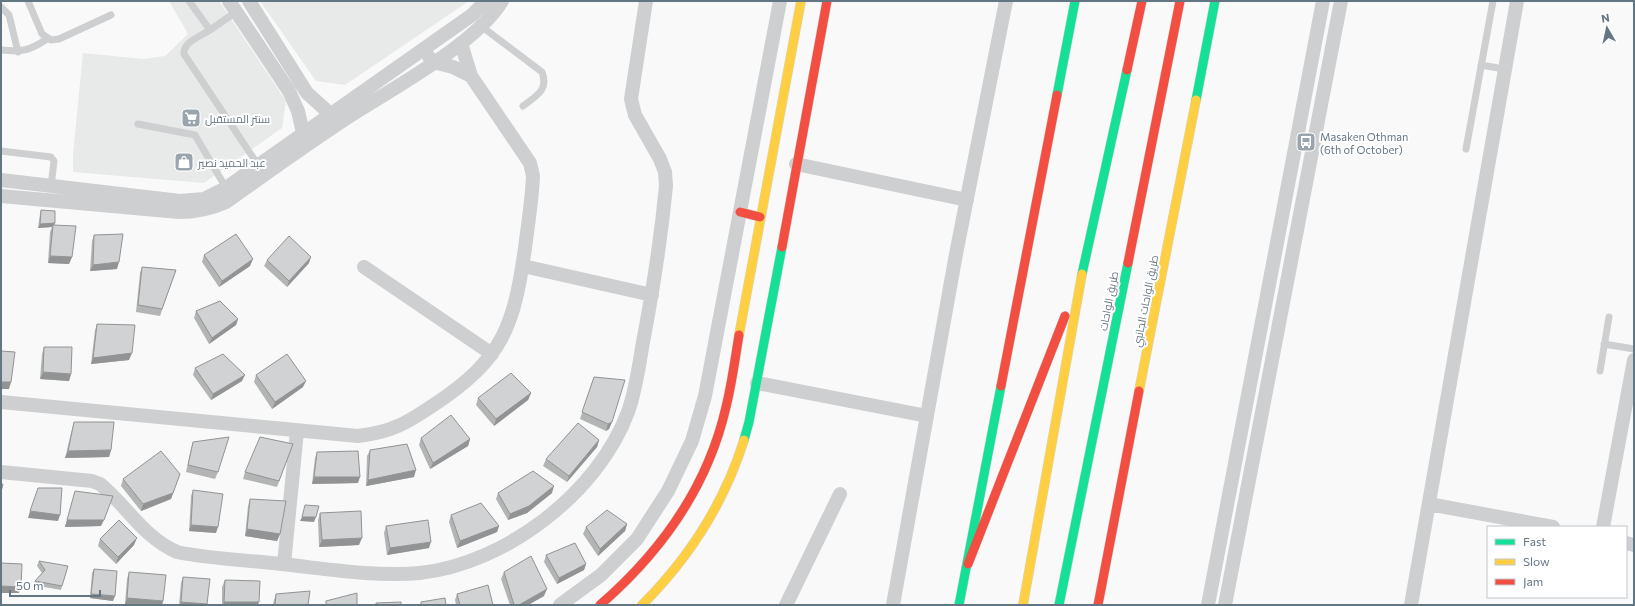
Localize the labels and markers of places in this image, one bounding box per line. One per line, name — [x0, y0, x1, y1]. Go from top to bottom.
supermarket icon: سنتر المستقبل — [180, 107, 202, 129]
place label: سنتر المستقبل — [205, 112, 270, 126]
place label: Masaken Othman (6th of October) — [1320, 130, 1408, 156]
bus stop icon: Masaken Othman (6th of October) — [1295, 131, 1317, 153]
shop icon: عبد الحميد نصير — [173, 151, 195, 173]
place label: عبد الحميد نصير — [197, 156, 266, 170]

